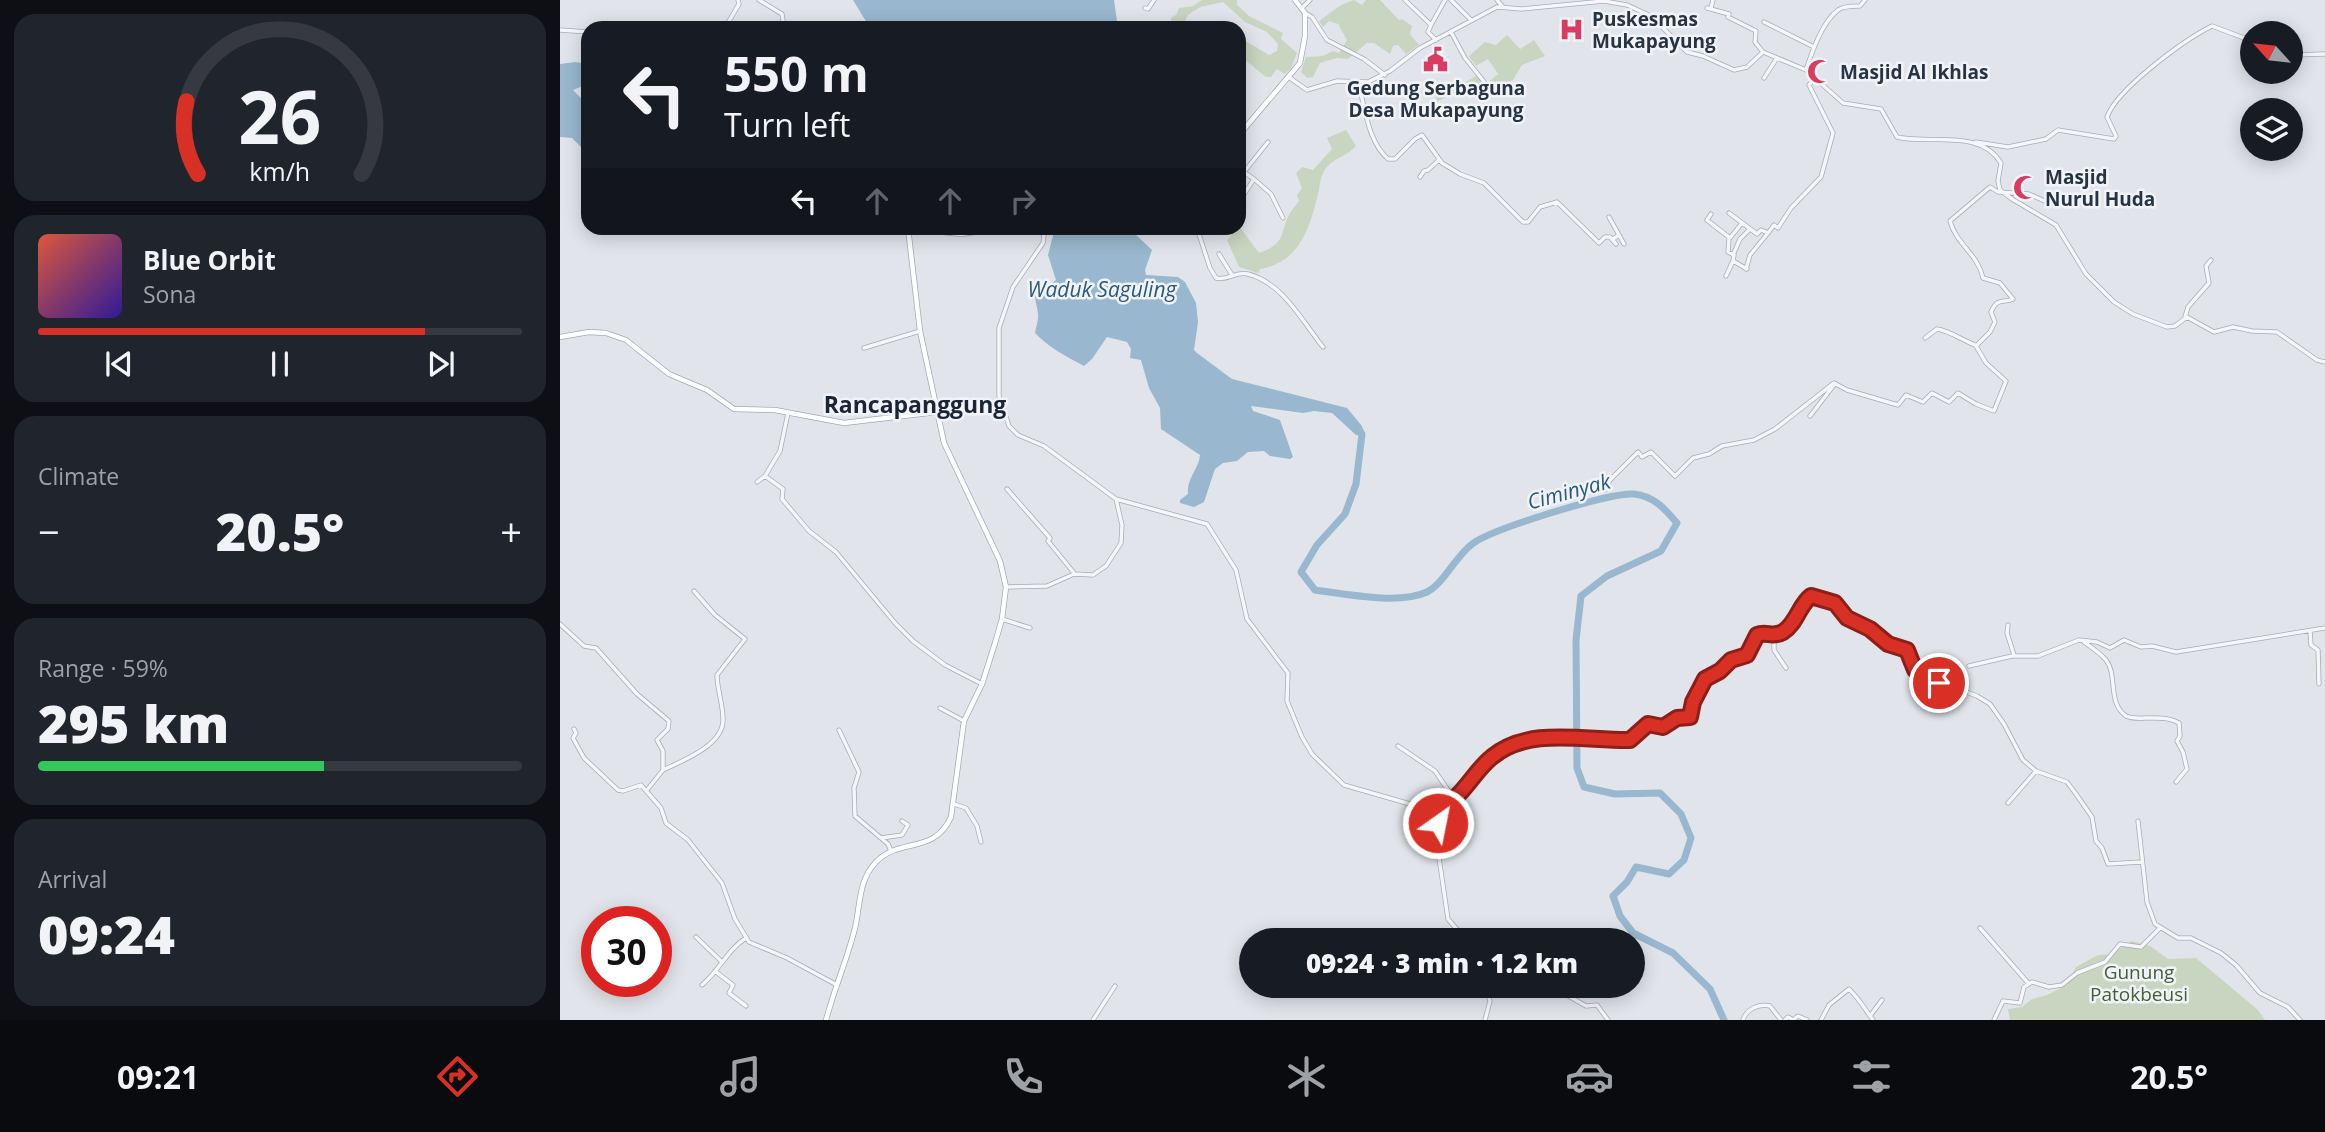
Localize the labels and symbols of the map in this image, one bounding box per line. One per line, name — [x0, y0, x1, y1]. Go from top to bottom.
place label: Puskesmas Mukapayung — [1592, 6, 1716, 54]
hospital icon: Puskesmas Mukapayung — [1558, 16, 1586, 44]
north arrow — [2240, 21, 2303, 84]
public building icon: Gedung Serbaguna Desa Mukapayung — [1422, 46, 1450, 74]
mosque icon: Masjid Al Ikhlas — [1806, 58, 1834, 86]
place label: Masjid Al Ikhlas — [1840, 59, 1989, 85]
place label: Gedung Serbaguna Desa Mukapayung — [1347, 75, 1525, 123]
place label: Masjid Nurul Huda — [2045, 164, 2155, 212]
mosque icon: Masjid Nurul Huda — [2011, 174, 2039, 202]
water label: Waduk Saguling — [1028, 275, 1177, 303]
district label: Rancapanggung — [824, 388, 1006, 420]
water label: Ciminyak — [1524, 466, 1614, 516]
pin — [1909, 653, 1969, 713]
position arrow — [1401, 786, 1475, 860]
speed limit sign: 30 — [581, 906, 672, 997]
park label: Gunung Patokbeusi — [2090, 959, 2188, 1007]

